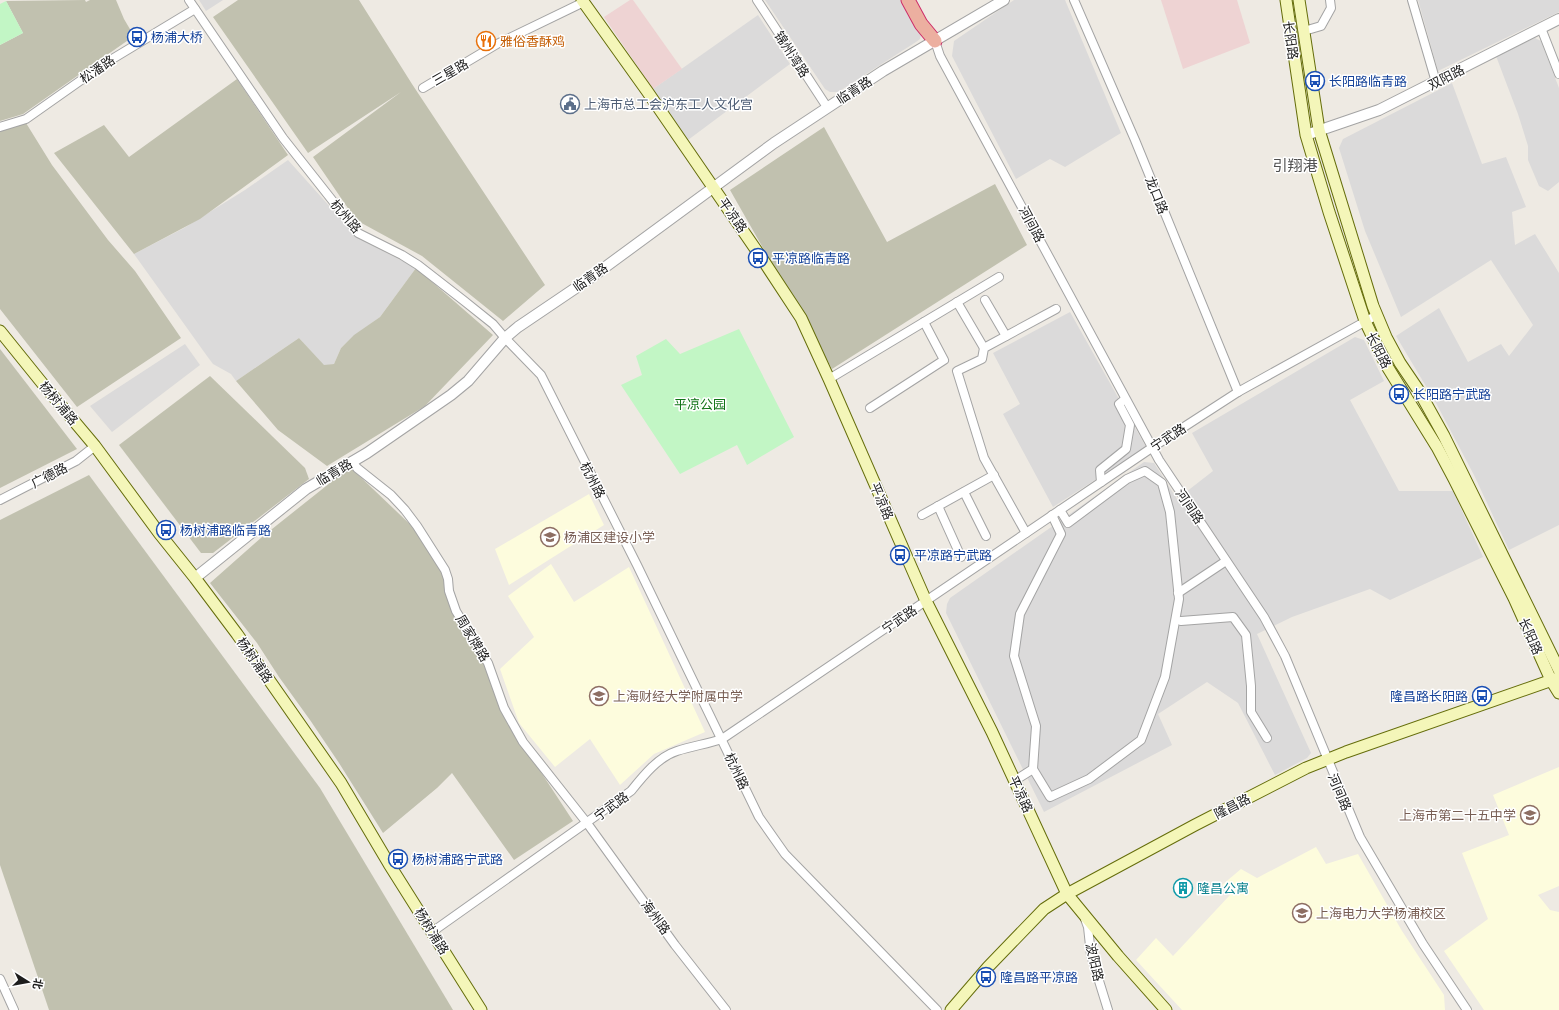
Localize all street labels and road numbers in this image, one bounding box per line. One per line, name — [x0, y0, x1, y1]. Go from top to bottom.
street label: 长阳路 — [1279, 20, 1302, 61]
street label: 锦州湾路 — [770, 28, 813, 81]
street label: 松潘路 — [76, 51, 118, 87]
street label: 三星路 — [429, 55, 471, 90]
street label: 双阳路 — [1425, 61, 1467, 94]
street label: 临青路 — [833, 73, 875, 108]
street label: 龙口路 — [1141, 174, 1172, 216]
street label: 平凉路 — [714, 194, 751, 236]
street label: 杭州路 — [326, 196, 365, 237]
street label: 河间路 — [1015, 203, 1048, 245]
street label: 临青路 — [569, 259, 611, 296]
street label: 长阳路 — [1362, 329, 1395, 371]
street label: 杨树浦路 — [35, 378, 82, 429]
street label: 宁武路 — [1147, 420, 1189, 455]
street label: 临青路 — [313, 455, 355, 490]
street label: 广德路 — [28, 459, 70, 492]
street label: 杭州路 — [576, 459, 609, 501]
street label: 平凉路 — [866, 480, 897, 522]
street label: 河间路 — [1172, 485, 1208, 527]
street label: 宁武路 — [878, 601, 920, 637]
street label: 周家牌路 — [452, 612, 493, 665]
street label: 长阳路 — [1515, 615, 1546, 657]
street label: 杨树浦路 — [233, 634, 276, 686]
street label: 杭州路 — [721, 750, 752, 792]
street label: 河间路 — [1324, 771, 1355, 813]
street label: 平凉路 — [1005, 773, 1036, 815]
street label: 宁武路 — [591, 788, 632, 825]
street label: 隆昌路 — [1211, 790, 1253, 823]
street label: 海州路 — [637, 897, 674, 938]
street label: 杨树浦路 — [411, 905, 453, 958]
street label: 波阳路 — [1082, 941, 1107, 983]

